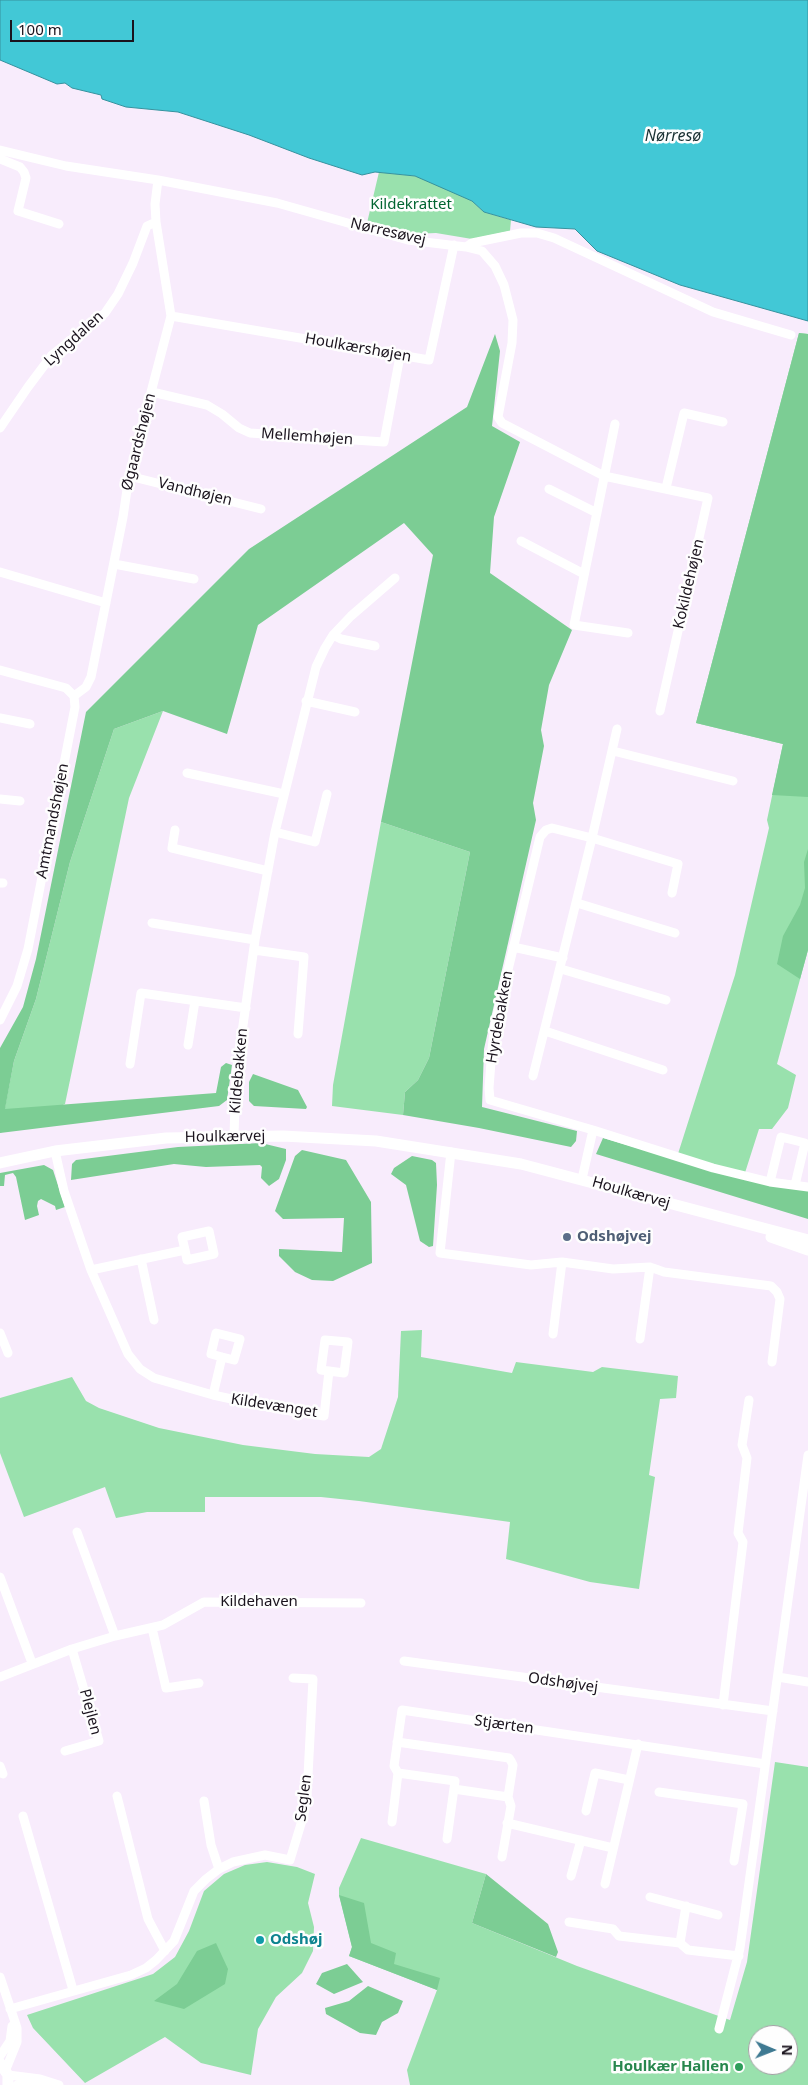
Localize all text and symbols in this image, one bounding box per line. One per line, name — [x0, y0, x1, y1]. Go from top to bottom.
scale bar — [12, 10, 136, 42]
text: 100 m — [18, 19, 62, 39]
water label: Nørresø — [645, 126, 701, 146]
park label: Kildekrattet — [370, 196, 452, 214]
street label: Nørresøvej — [348, 215, 428, 249]
street label: Lyngdalen — [41, 308, 107, 370]
street label: Houlkærshøjen — [303, 330, 413, 366]
street label: Øgaardshøjen — [118, 391, 160, 493]
street label: Mellemhøjen — [260, 425, 354, 449]
street label: Vandhøjen — [156, 474, 234, 510]
street label: Kokildehøjen — [670, 537, 708, 631]
street label: Amtmandshøjen — [33, 762, 73, 880]
street label: Hyrdebakken — [483, 969, 517, 1065]
street label: Kildebakken — [226, 1027, 252, 1115]
street label: Houlkærvej — [185, 1127, 265, 1147]
street label: Houlkærvej — [590, 1173, 672, 1213]
place label: Odshøjvej — [577, 1228, 651, 1246]
marker: Odshøjvej — [561, 1231, 573, 1243]
street label: Kildevænget — [229, 1390, 319, 1422]
street label: Kildehaven — [220, 1593, 298, 1611]
street label: Odshøjvej — [527, 1669, 599, 1697]
street label: Plejlen — [75, 1687, 105, 1737]
street label: Stjærten — [473, 1712, 535, 1738]
street label: Seglen — [292, 1773, 316, 1823]
place label: Odshøj — [270, 1931, 322, 1949]
marker: Odshøj — [254, 1934, 266, 1946]
north arrow — [748, 2025, 798, 2075]
text: N — [778, 2044, 797, 2056]
place label: Houlkær Hallen — [612, 2058, 729, 2076]
marker: Houlkær Hallen — [733, 2061, 745, 2073]

